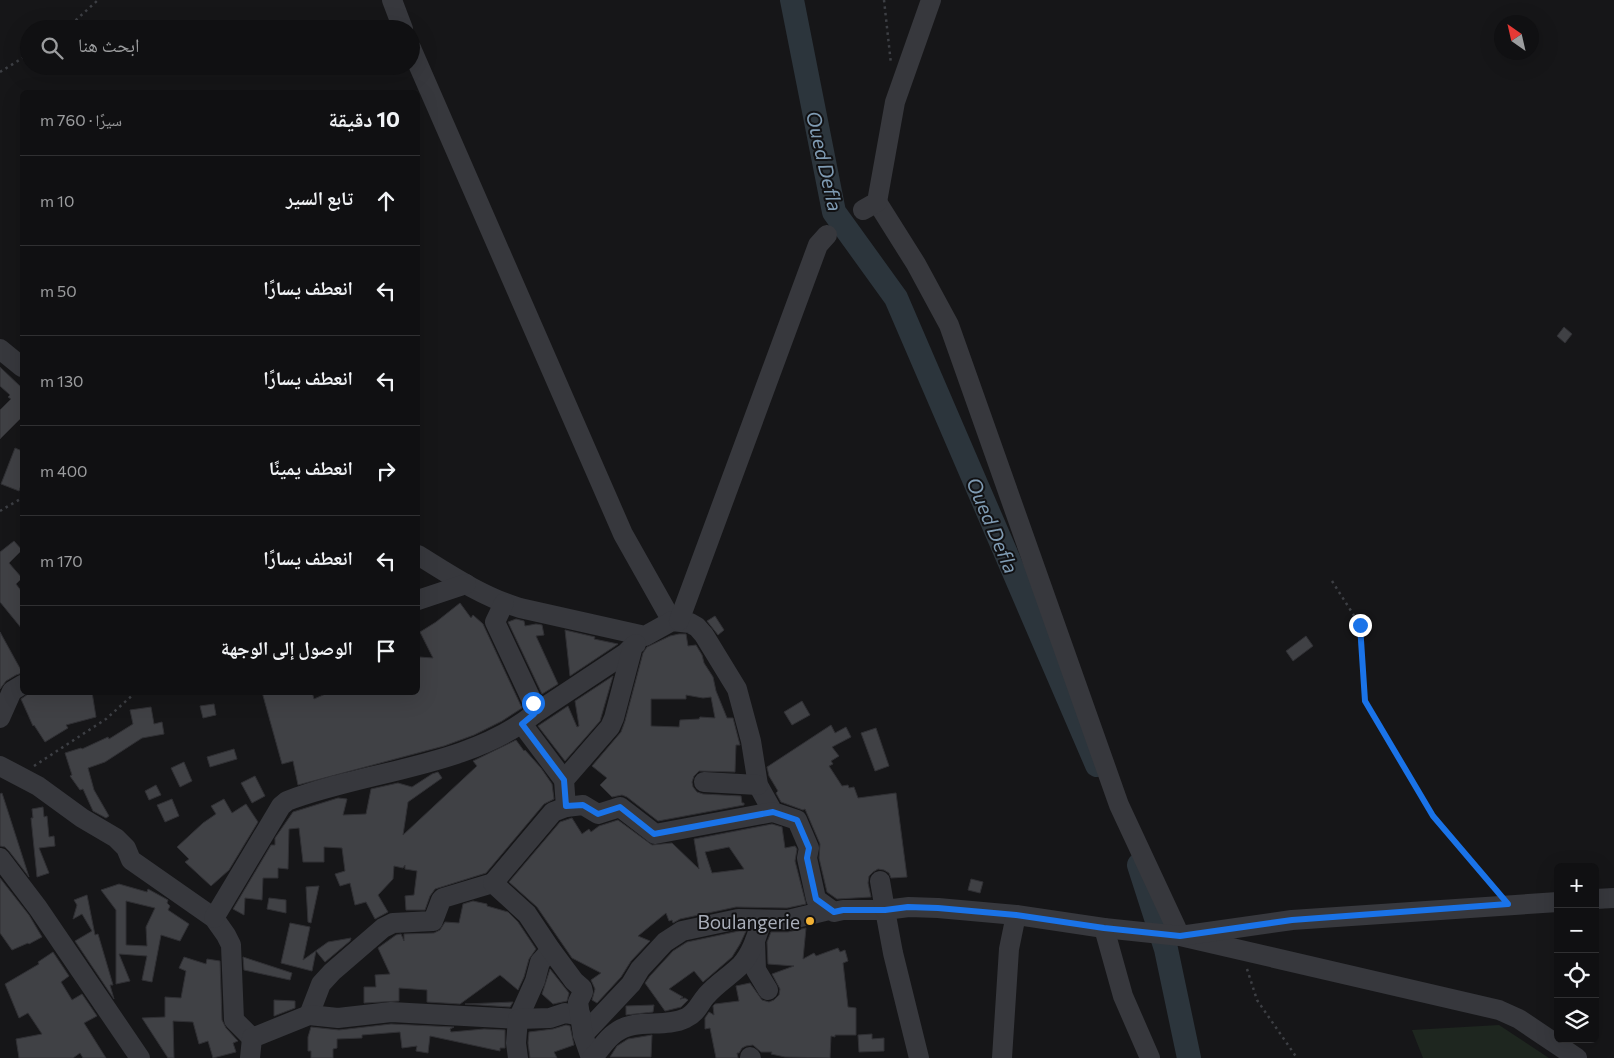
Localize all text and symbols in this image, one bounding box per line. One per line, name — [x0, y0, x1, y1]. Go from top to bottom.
north arrow — [1494, 15, 1539, 60]
search box — [20, 20, 420, 75]
text: ابحث هنا — [78, 33, 140, 56]
icon: search — [38, 34, 66, 62]
text: 10 دقيقة — [328, 106, 400, 131]
water label: Oued Defla — [802, 109, 848, 213]
text: سيرًا · 760 m — [40, 110, 122, 129]
text: تابع السير — [286, 186, 353, 209]
icon: ahead — [372, 187, 400, 215]
text: 10 m — [40, 191, 74, 210]
text: انعطف يسارًا — [263, 276, 353, 299]
icon: left — [372, 277, 400, 305]
text: 50 m — [40, 281, 77, 300]
text: انعطف يسارًا — [263, 366, 353, 389]
icon: left — [372, 367, 400, 395]
text: 130 m — [40, 371, 83, 390]
text: انعطف يمينًا — [269, 456, 353, 479]
icon: right — [372, 457, 400, 485]
text: 400 m — [40, 461, 88, 480]
water label: Oued Defla — [962, 473, 1024, 577]
text: انعطف يسارًا — [263, 546, 353, 569]
icon: left — [372, 547, 400, 575]
text: 170 m — [40, 551, 83, 570]
route end — [1349, 614, 1372, 637]
text: الوصول إلى الوجهة — [221, 636, 353, 659]
icon: arrive — [372, 637, 400, 665]
route start — [522, 692, 545, 715]
map controls — [1554, 863, 1599, 1043]
button: + — [1554, 863, 1599, 908]
button: − — [1554, 908, 1599, 953]
place label: Boulangerie — [697, 910, 800, 933]
marker: Boulangerie — [804, 915, 816, 927]
button: locate — [1554, 953, 1599, 998]
button: layers — [1554, 998, 1599, 1043]

